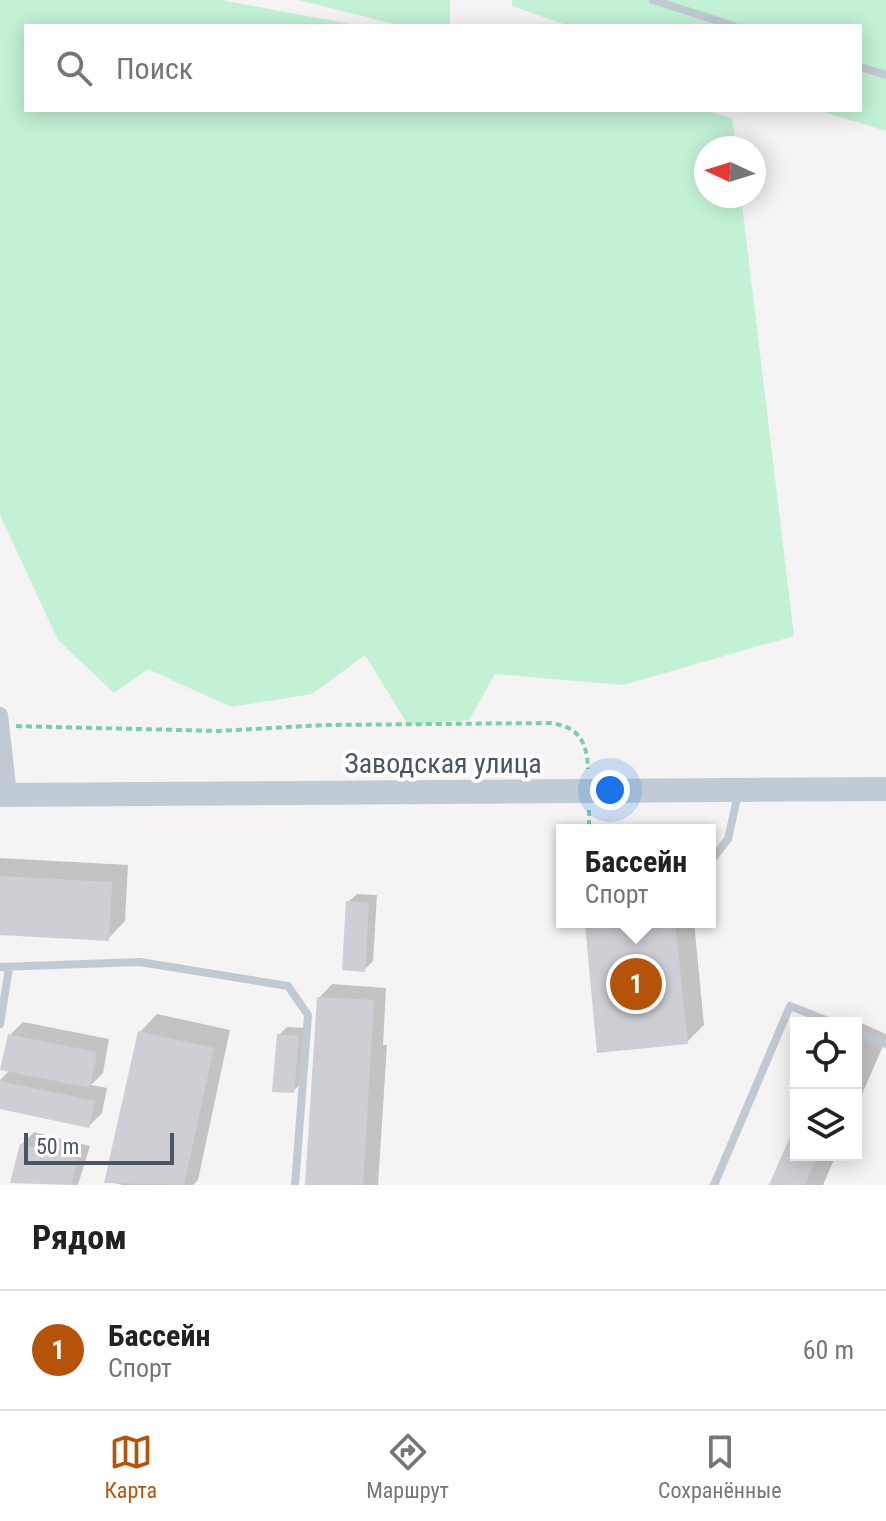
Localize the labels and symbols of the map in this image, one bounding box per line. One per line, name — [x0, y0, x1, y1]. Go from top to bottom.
north arrow — [694, 136, 766, 208]
street label: Заводская улица — [344, 747, 542, 780]
your location — [590, 770, 630, 810]
pin: 1 — [610, 954, 662, 1014]
scale bar — [24, 1129, 174, 1165]

